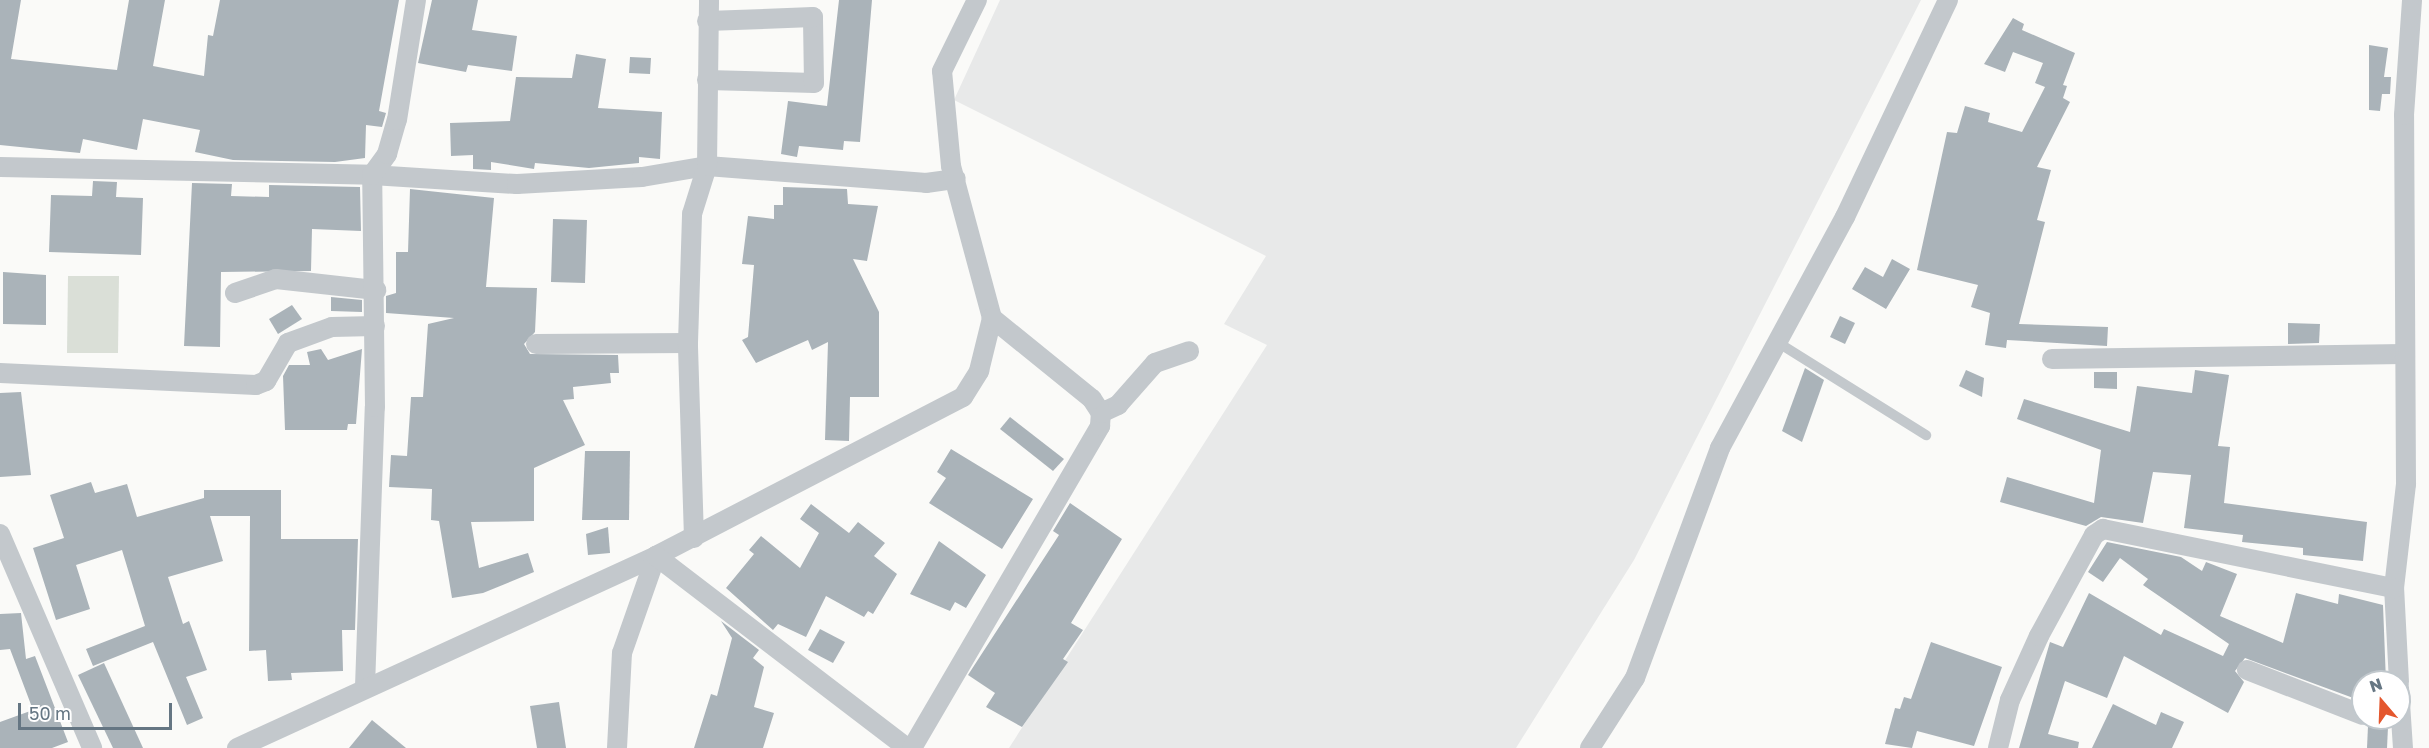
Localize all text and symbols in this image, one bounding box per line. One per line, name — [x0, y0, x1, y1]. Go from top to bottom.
north arrow — [2351, 670, 2411, 730]
text: N — [2367, 673, 2385, 696]
scale bar — [21, 691, 176, 729]
text: 50 m — [29, 702, 71, 724]

